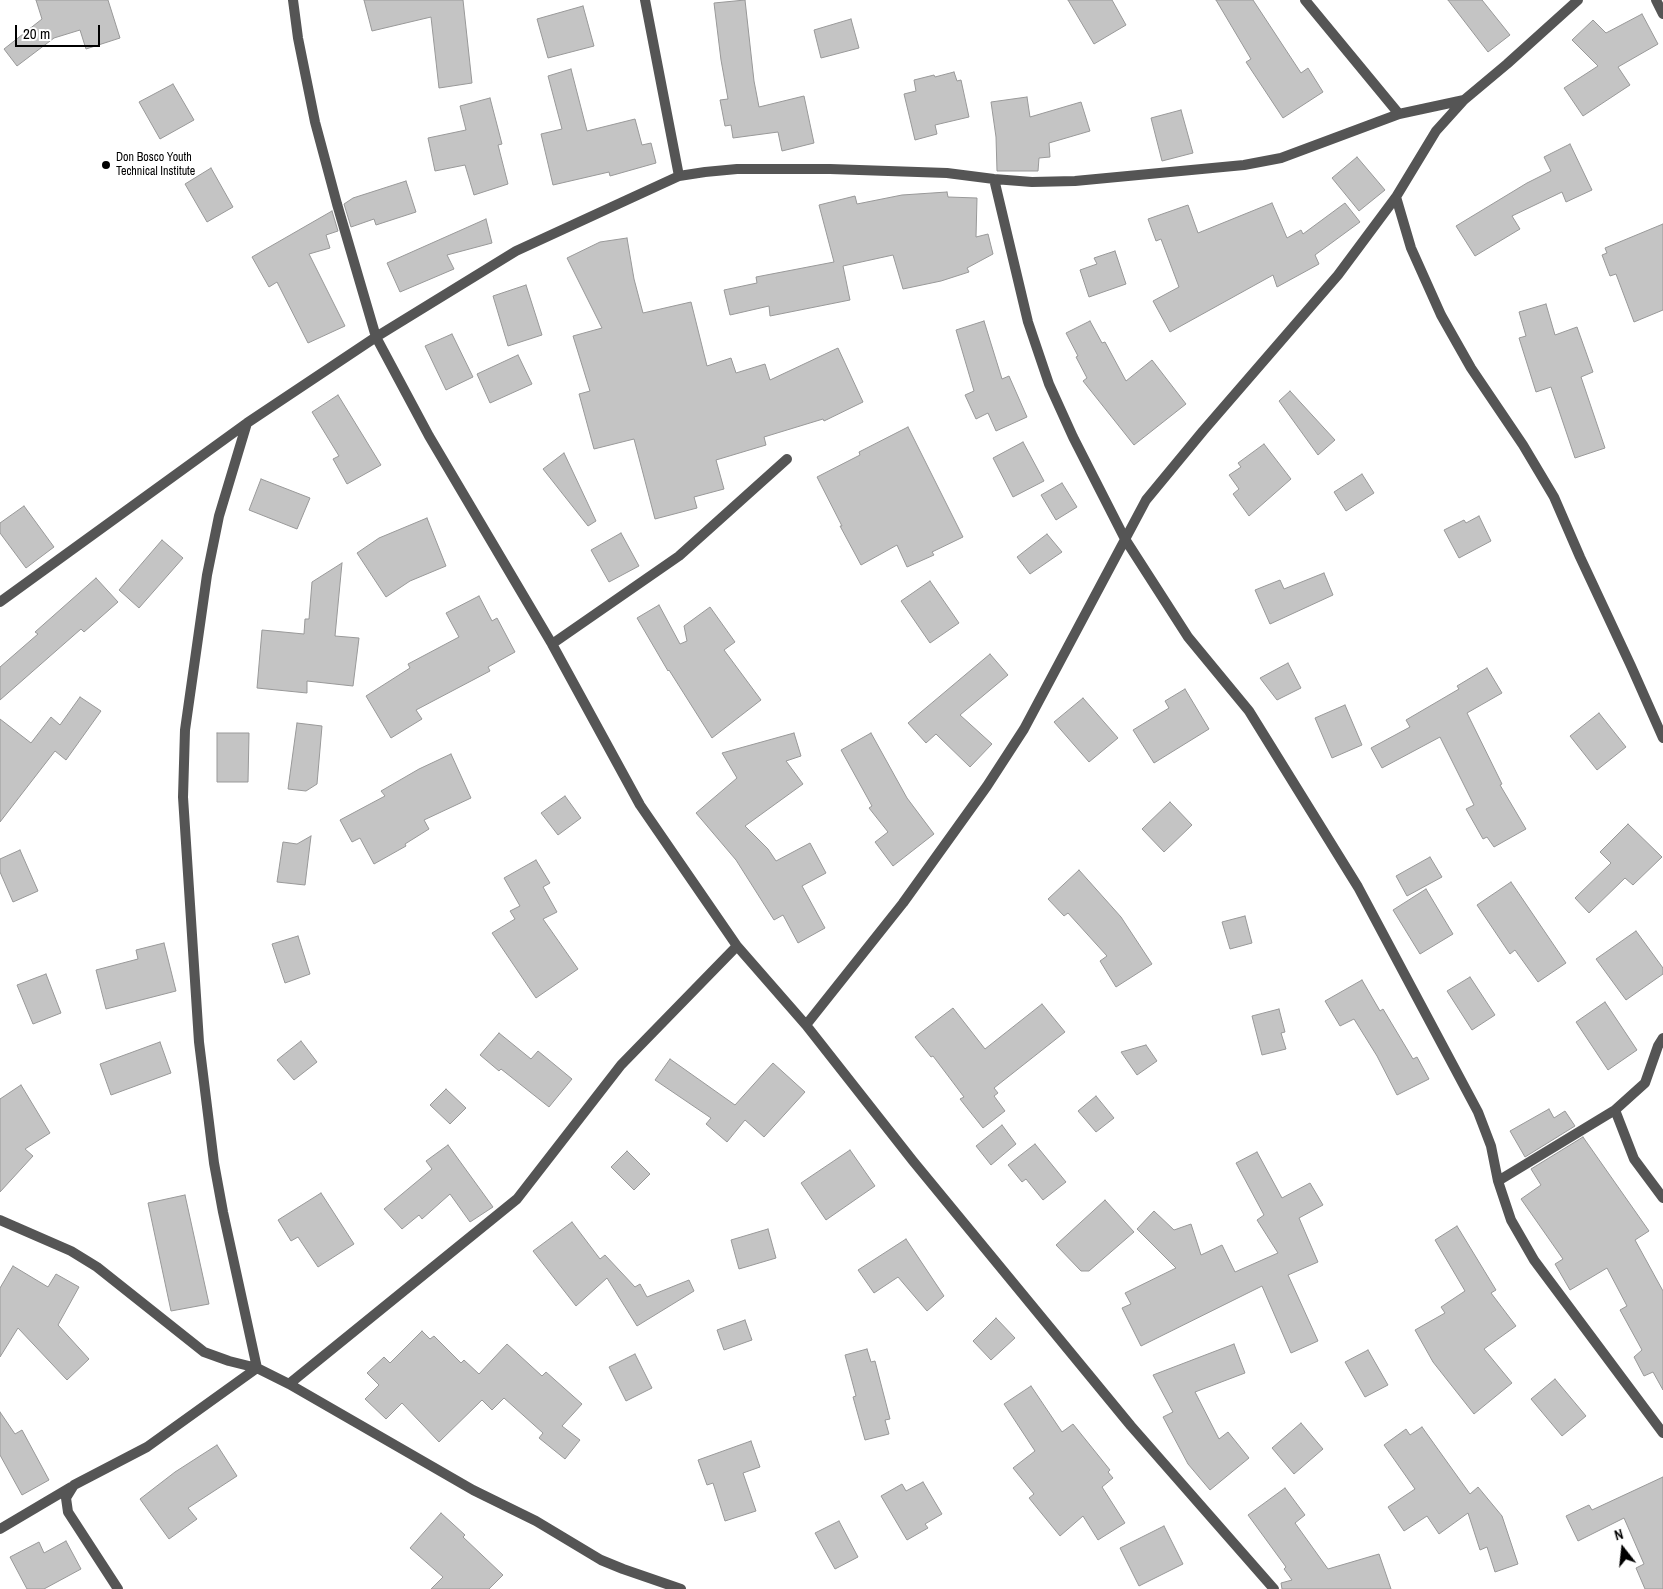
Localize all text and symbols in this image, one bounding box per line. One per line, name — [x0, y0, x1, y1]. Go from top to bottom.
scale bar — [18, 15, 102, 47]
text: 20 m — [23, 23, 50, 44]
place label: Don Bosco Youth Technical Institute — [116, 151, 195, 179]
marker: Don Bosco Youth Technical Institute — [100, 159, 112, 171]
north arrow — [1598, 1524, 1648, 1574]
text: N — [1612, 1525, 1625, 1544]

